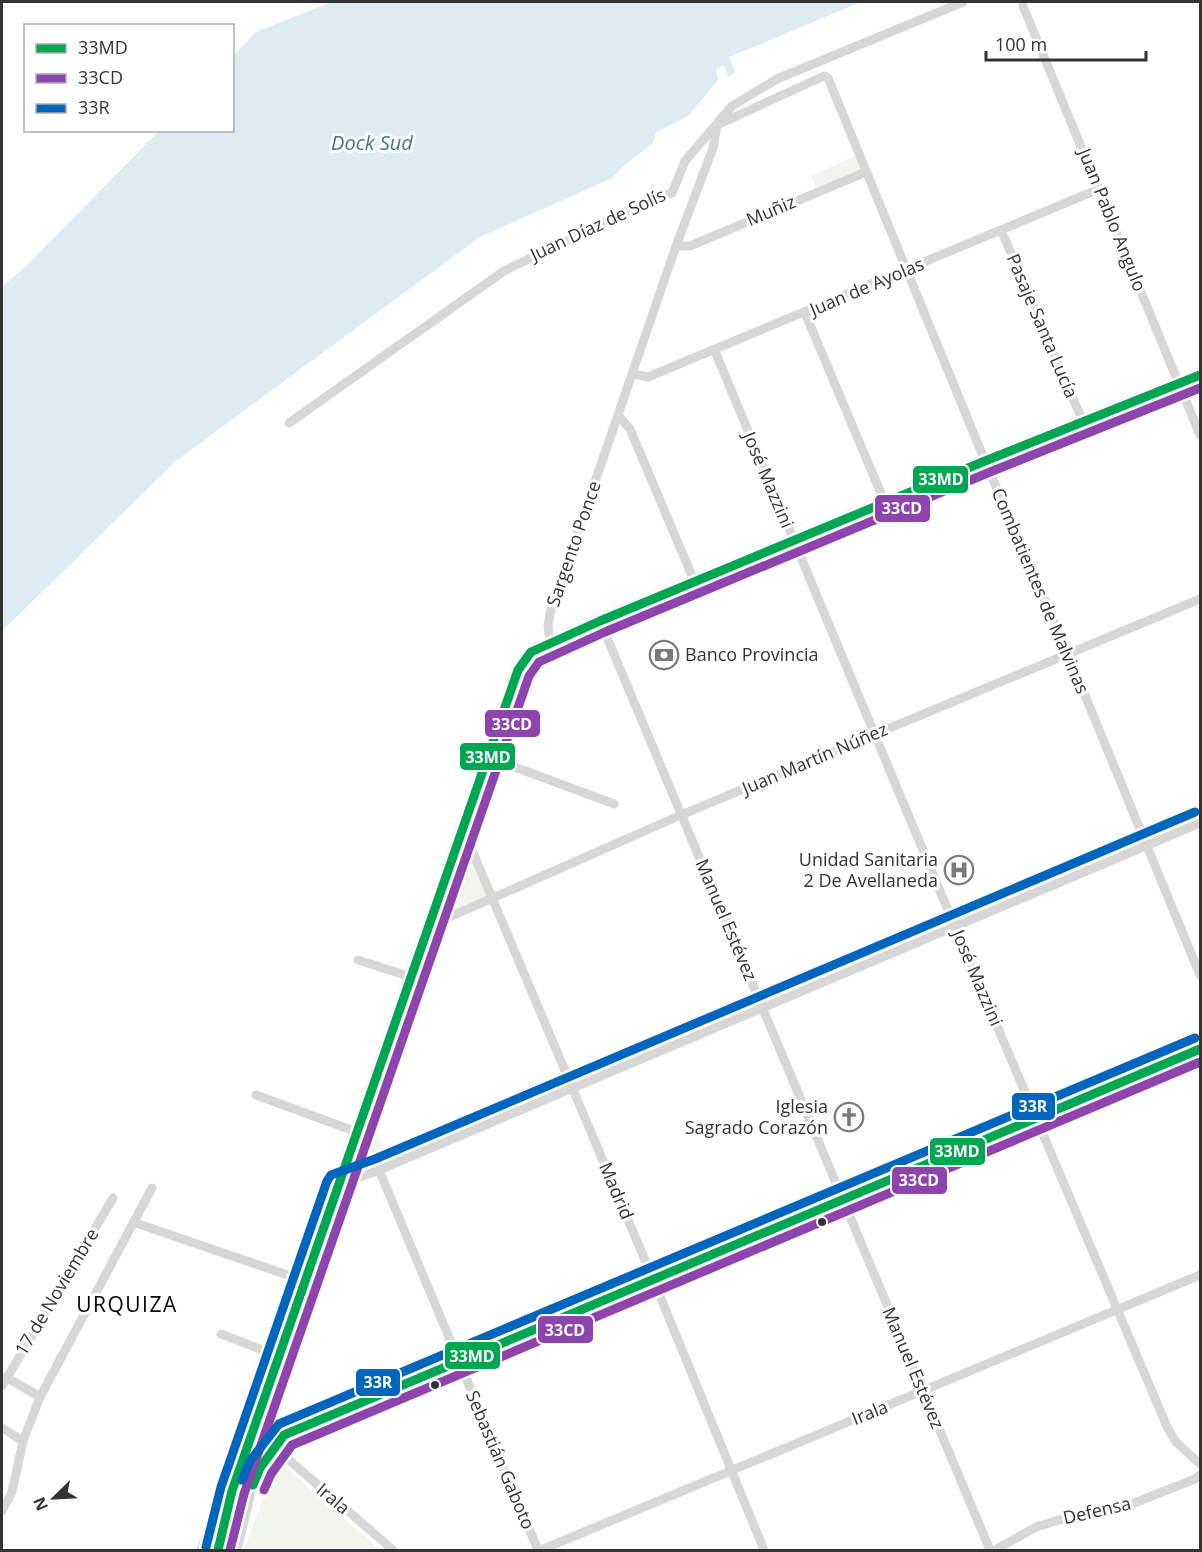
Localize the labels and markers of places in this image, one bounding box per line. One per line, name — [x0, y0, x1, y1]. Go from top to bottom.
bank icon: Banco Provincia — [648, 639, 680, 671]
place label: Banco Provincia — [685, 642, 819, 666]
place label: Unidad Sanitaria 2 De Avellaneda — [799, 847, 938, 892]
hospital icon: Unidad Sanitaria 2 De Avellaneda — [943, 854, 975, 886]
place label: Iglesia Sagrado Corazón — [685, 1094, 828, 1139]
church icon: Iglesia Sagrado Corazón — [833, 1101, 865, 1133]
unlabelled marker — [816, 1216, 828, 1228]
unlabelled marker — [429, 1379, 441, 1391]

